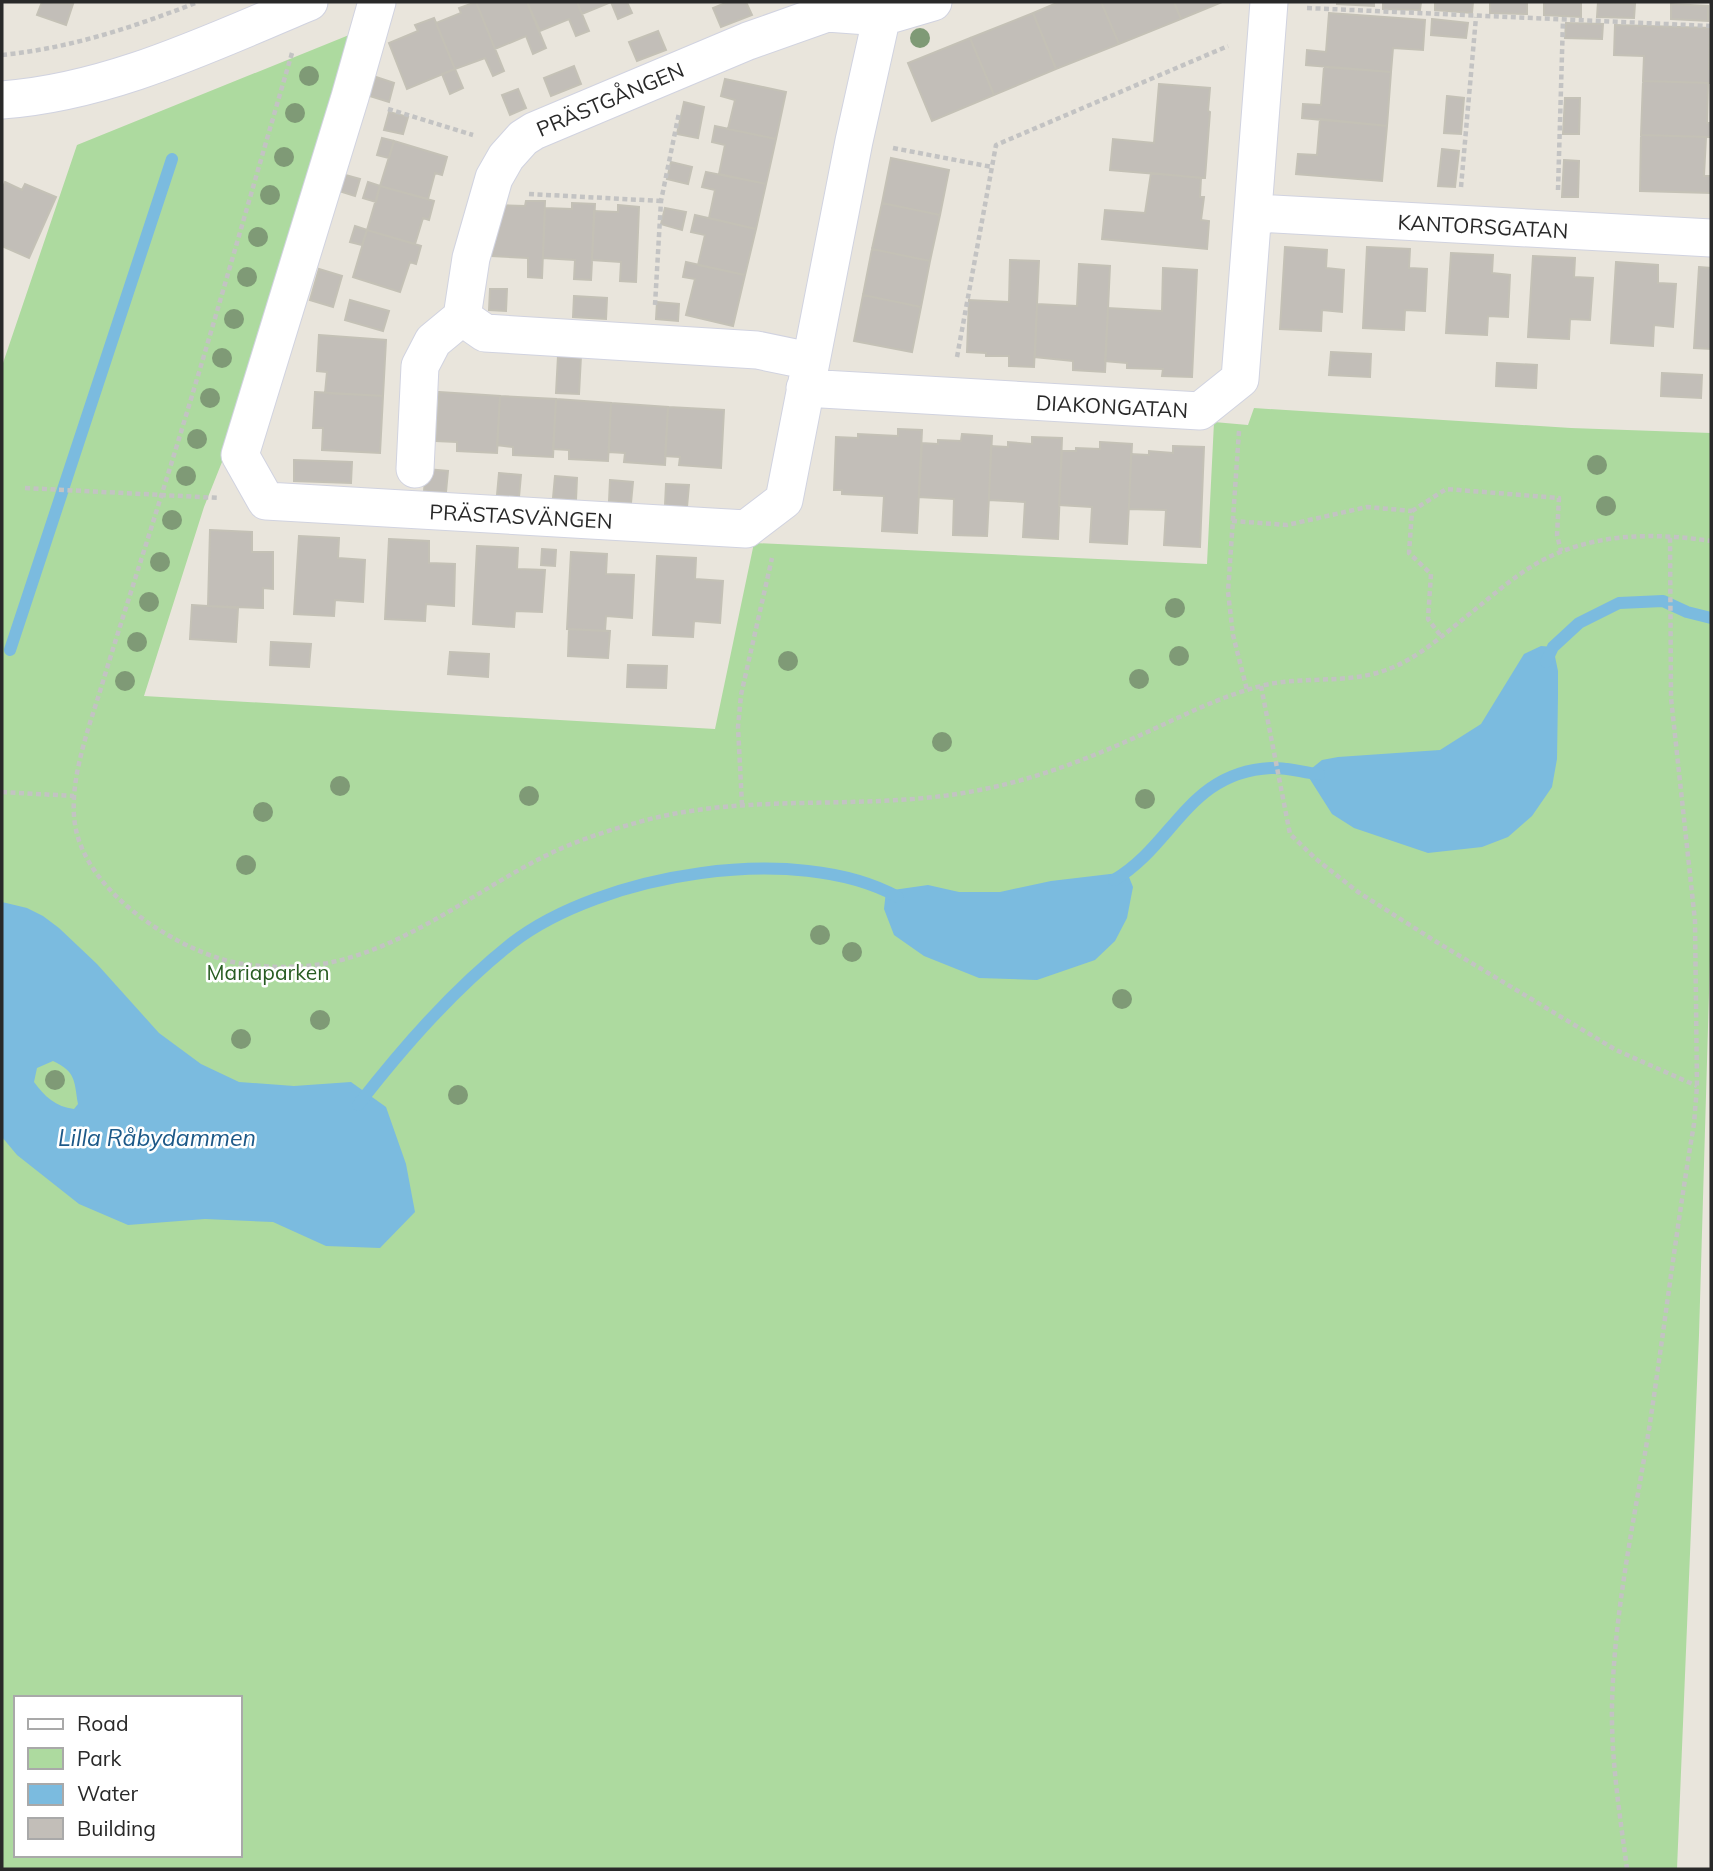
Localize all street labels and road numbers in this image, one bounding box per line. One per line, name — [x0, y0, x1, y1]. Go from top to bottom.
street label: PRÄSTGÅNGEN — [532, 56, 688, 142]
street label: KANTORSGATAN — [1397, 209, 1569, 243]
street label: DIAKONGATAN — [1035, 389, 1189, 423]
street label: PRÄSTASVÄNGEN — [429, 498, 613, 534]

